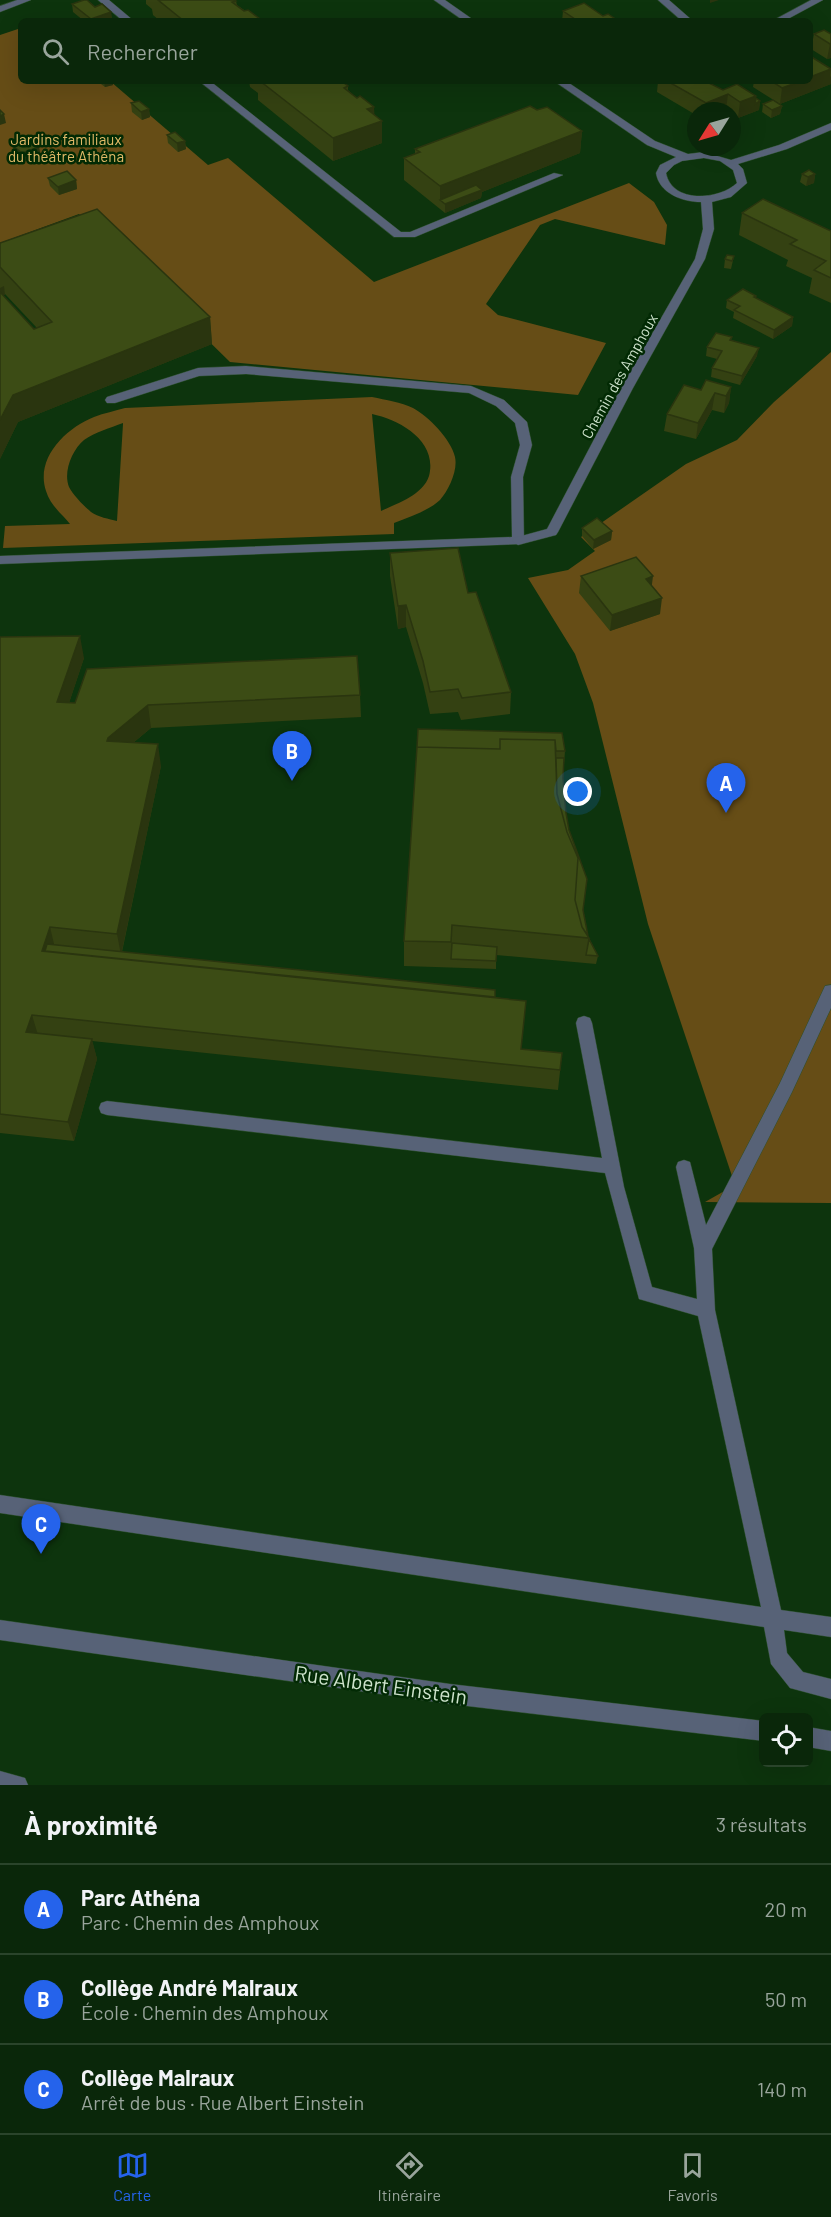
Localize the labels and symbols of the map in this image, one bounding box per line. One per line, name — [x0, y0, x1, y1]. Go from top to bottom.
north arrow — [687, 102, 741, 156]
park label: Jardins familiaux du théâtre Athéna — [8, 130, 124, 165]
street label: Chemin des Amphoux — [577, 311, 661, 441]
pin: B — [272, 732, 312, 781]
pin: A — [706, 764, 746, 813]
your location — [563, 777, 592, 806]
pin: C — [22, 1504, 60, 1554]
street label: Rue Albert Einstein — [293, 1660, 469, 1708]

